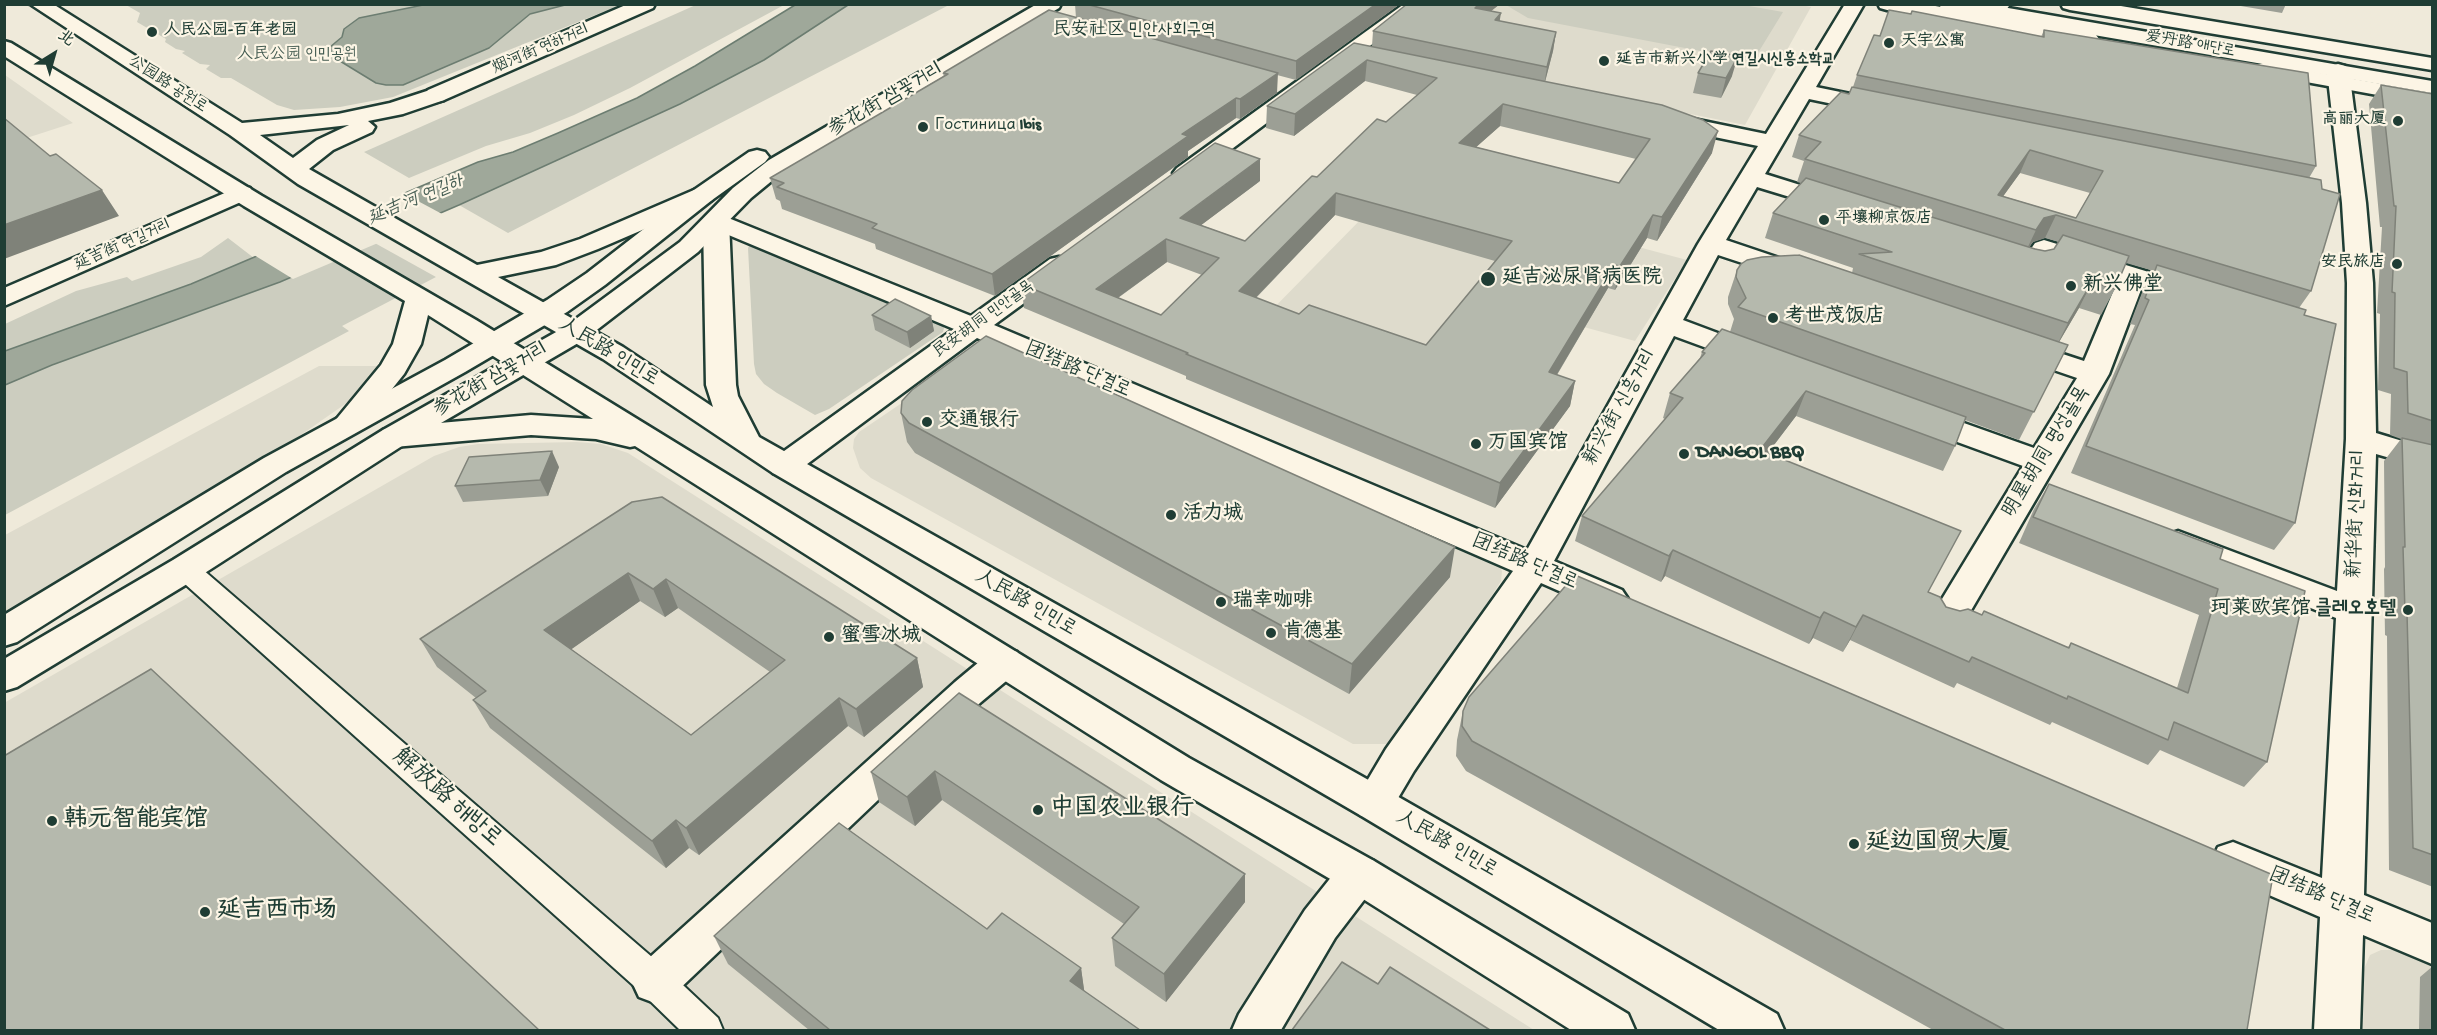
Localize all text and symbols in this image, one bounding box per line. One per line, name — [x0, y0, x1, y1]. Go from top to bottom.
district label: 民安社区 민안사회구역 — [1052, 20, 1216, 42]
street label: 烟河街 연하거리 — [490, 21, 592, 79]
place label: 人民公园-百年老园 — [164, 22, 297, 42]
north arrow — [24, 24, 84, 84]
marker: 人民公园-百年老园 — [145, 25, 159, 39]
text: 北 — [53, 27, 77, 52]
street label: 爱丹路 애단로 — [2144, 28, 2236, 62]
place label: 天宇公寓 — [1901, 33, 1965, 53]
marker: 天宇公寓 — [1882, 36, 1896, 50]
park label: 人民公园 인민공원 — [237, 46, 357, 66]
place label: 延吉市新兴小学 연길시신흥소학교 — [1616, 51, 1835, 71]
street label: 公园路 공원로 — [124, 52, 210, 118]
marker: 延吉市新兴小学 연길시신흥소학교 — [1597, 54, 1611, 68]
street label: 参花街 삼꽃거리 — [824, 58, 948, 144]
place label: 高丽大厦 — [2322, 111, 2386, 131]
marker: 高丽大厦 — [2391, 114, 2405, 128]
place label: Гостиница Ibis — [935, 117, 1041, 137]
marker: Гостиница Ibis — [916, 120, 930, 134]
water label: 延吉河 연길하 — [365, 171, 467, 231]
place label: 平壤柳京饭店 — [1836, 210, 1932, 230]
marker: 平壤柳京饭店 — [1817, 213, 1831, 227]
street label: 延吉街 연길거리 — [72, 216, 174, 276]
place label: 安民旅店 — [2321, 254, 2385, 274]
marker: 安民旅店 — [2390, 257, 2404, 271]
place label: 延吉泌尿肾病医院 — [1502, 267, 1662, 291]
marker: 延吉泌尿肾病医院 — [1479, 270, 1497, 288]
place label: 新兴佛堂 — [2083, 274, 2163, 298]
street label: 民安胡同 민안골목 — [930, 277, 1038, 363]
marker: 新兴佛堂 — [2064, 279, 2078, 293]
place label: 考世茂饭店 — [1785, 306, 1885, 330]
marker: 考世茂饭店 — [1766, 311, 1780, 325]
street label: 人民路 인민로 — [553, 314, 663, 392]
street label: 参花街 삼꽃거리 — [429, 338, 553, 424]
street label: 团结路 단결로 — [1020, 338, 1134, 404]
street label: 新兴街 신흥거리 — [1579, 346, 1663, 470]
street label: 明星胡同 명성골목 — [1998, 383, 2096, 523]
place label: 交通银行 — [939, 410, 1019, 434]
marker: 交通银行 — [920, 415, 934, 429]
place label: 万国宾馆 — [1488, 432, 1568, 456]
marker: 万国宾馆 — [1469, 437, 1483, 451]
place label: DANGOL BBQ — [1696, 442, 1804, 466]
marker: DANGOL BBQ — [1677, 447, 1691, 461]
street label: 新华街 신화거리 — [2344, 449, 2372, 579]
place label: 活力城 — [1183, 503, 1243, 527]
marker: 活力城 — [1164, 508, 1178, 522]
street label: 团结路 단결로 — [1467, 530, 1581, 596]
street label: 人民路 인민로 — [970, 565, 1080, 643]
place label: 瑞幸咖啡 — [1233, 590, 1313, 614]
marker: 瑞幸咖啡 — [1214, 595, 1228, 609]
place label: 珂莱欧宾馆 클레오호텔 — [2211, 598, 2396, 622]
marker: 珂莱欧宾馆 클레오호텔 — [2401, 603, 2415, 617]
place label: 肯德基 — [1283, 621, 1343, 645]
place label: 蜜雪冰城 — [841, 625, 921, 649]
marker: 肯德基 — [1264, 626, 1278, 640]
marker: 蜜雪冰城 — [822, 630, 836, 644]
street label: 解放路 해방로 — [385, 744, 507, 854]
place label: 中国农业银行 — [1050, 796, 1194, 824]
marker: 中国农业银行 — [1031, 803, 1045, 817]
street label: 人民路 인민로 — [1391, 806, 1501, 884]
place label: 韩元智能宾馆 — [64, 807, 208, 835]
marker: 韩元智能宾馆 — [45, 814, 59, 828]
place label: 延边国贸大厦 — [1866, 830, 2010, 858]
marker: 延边国贸大厦 — [1847, 837, 1861, 851]
street label: 团结路 단결로 — [2264, 864, 2378, 930]
place label: 延吉西市场 — [217, 898, 337, 926]
marker: 延吉西市场 — [198, 905, 212, 919]

